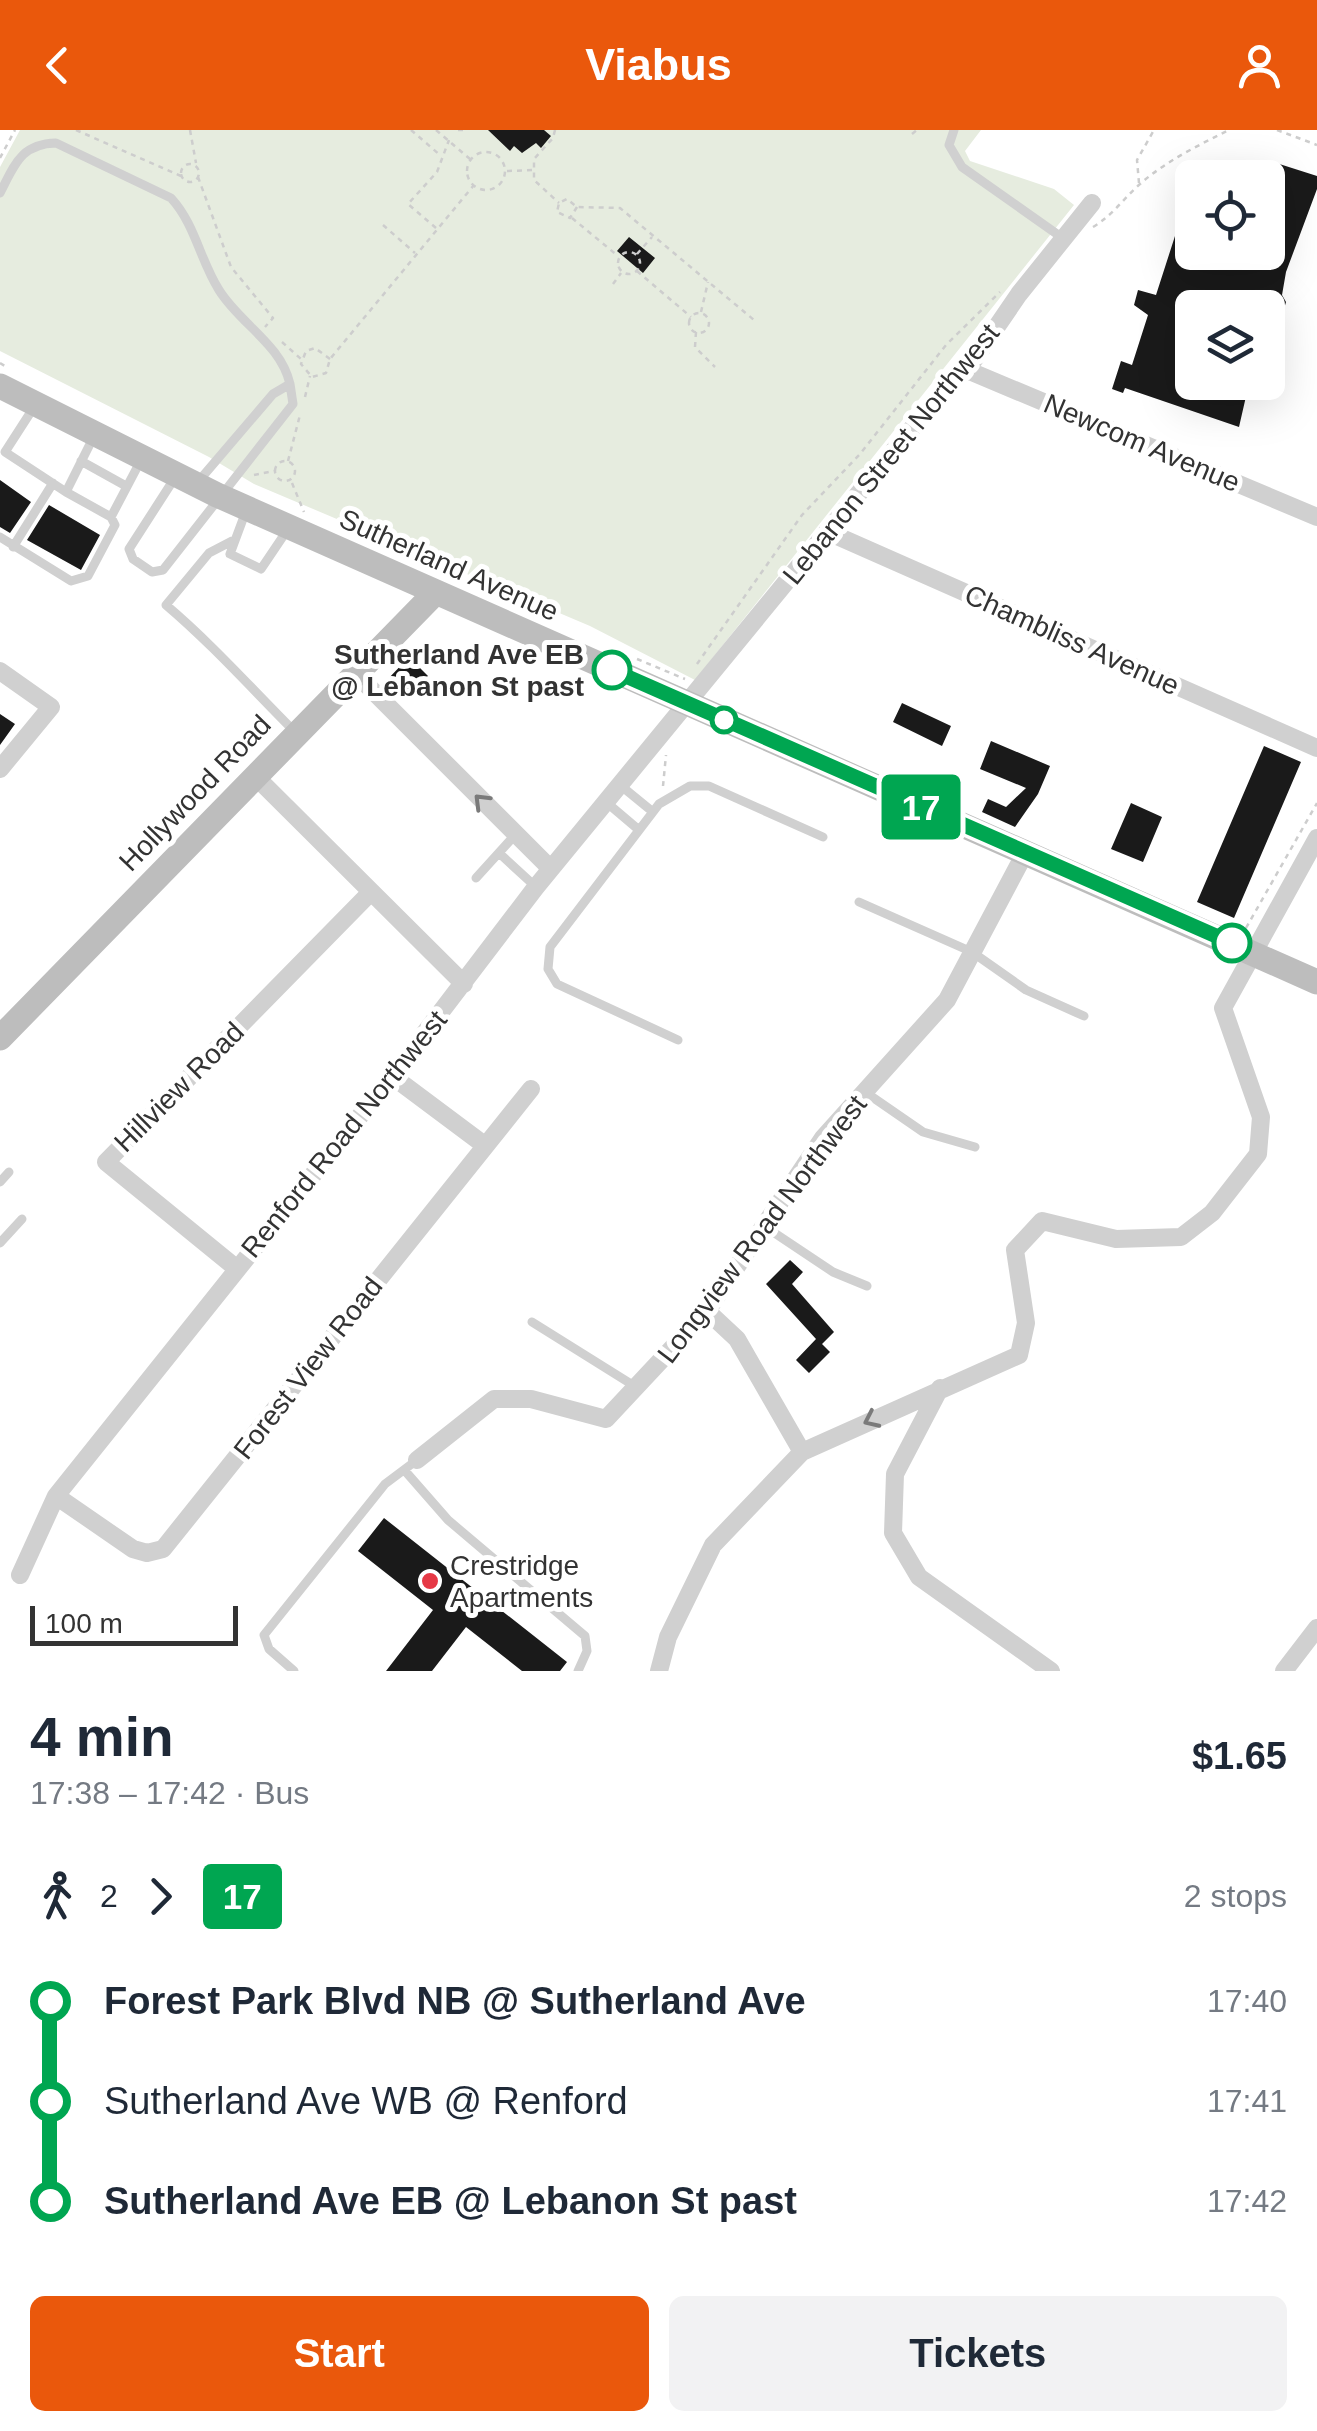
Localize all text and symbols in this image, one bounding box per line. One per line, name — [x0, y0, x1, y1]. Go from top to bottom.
icon: back — [30, 38, 85, 93]
icon: person — [1232, 38, 1287, 93]
text: Viabus — [585, 39, 732, 90]
map controls — [1175, 160, 1285, 400]
button: locate — [1175, 160, 1285, 270]
button: layers — [1175, 290, 1285, 400]
street label: Lebanon Street Northwest — [777, 318, 1006, 590]
street label: Newcom Avenue — [1039, 388, 1245, 498]
street label: Sutherland Avenue — [335, 503, 563, 627]
street label: Chambliss Avenue — [960, 579, 1184, 701]
place label: Sutherland Ave EB @ Lebanon St past — [331, 639, 584, 702]
marker: Sutherland Ave EB @ Lebanon St past — [593, 651, 631, 689]
unlabelled marker — [711, 707, 737, 733]
street label: Hollywood Road — [113, 709, 277, 877]
line badge: 17 — [876, 774, 966, 840]
text: 17 — [902, 788, 940, 827]
one-way arrow — [475, 794, 493, 812]
unlabelled marker — [1213, 924, 1251, 962]
street label: Renford Road Northwest — [235, 1004, 453, 1263]
street label: Hillview Road — [108, 1016, 250, 1158]
street label: Longview Road Northwest — [651, 1089, 873, 1369]
street label: Forest View Road — [227, 1271, 389, 1465]
one-way arrow — [863, 1407, 881, 1427]
place label: Crestridge Apartments — [450, 1550, 593, 1613]
marker: Crestridge Apartments — [419, 1570, 441, 1592]
scale bar — [30, 1601, 238, 1646]
text: 100 m — [45, 1608, 123, 1639]
text: 4 min — [30, 1706, 174, 1768]
text: $1.65 — [1192, 1735, 1287, 1777]
text: 17:38 – 17:42 · Bus — [30, 1775, 309, 1811]
icon: walk — [30, 1869, 85, 1924]
icon: forward — [133, 1869, 188, 1924]
text: 17 — [223, 1877, 262, 1916]
text: 2 — [100, 1878, 118, 1914]
text: 2 stops — [1184, 1878, 1287, 1914]
text: Forest Park Blvd NB @ Sutherland Ave — [104, 1980, 806, 2022]
text: 17:40 — [1207, 1983, 1287, 2019]
text: Sutherland Ave WB @ Renford — [104, 2080, 628, 2122]
text: 17:41 — [1207, 2083, 1287, 2119]
text: Sutherland Ave EB @ Lebanon St past — [104, 2180, 797, 2222]
text: 17:42 — [1207, 2183, 1287, 2219]
button: Start — [30, 2296, 649, 2411]
button: Tickets — [669, 2296, 1287, 2411]

